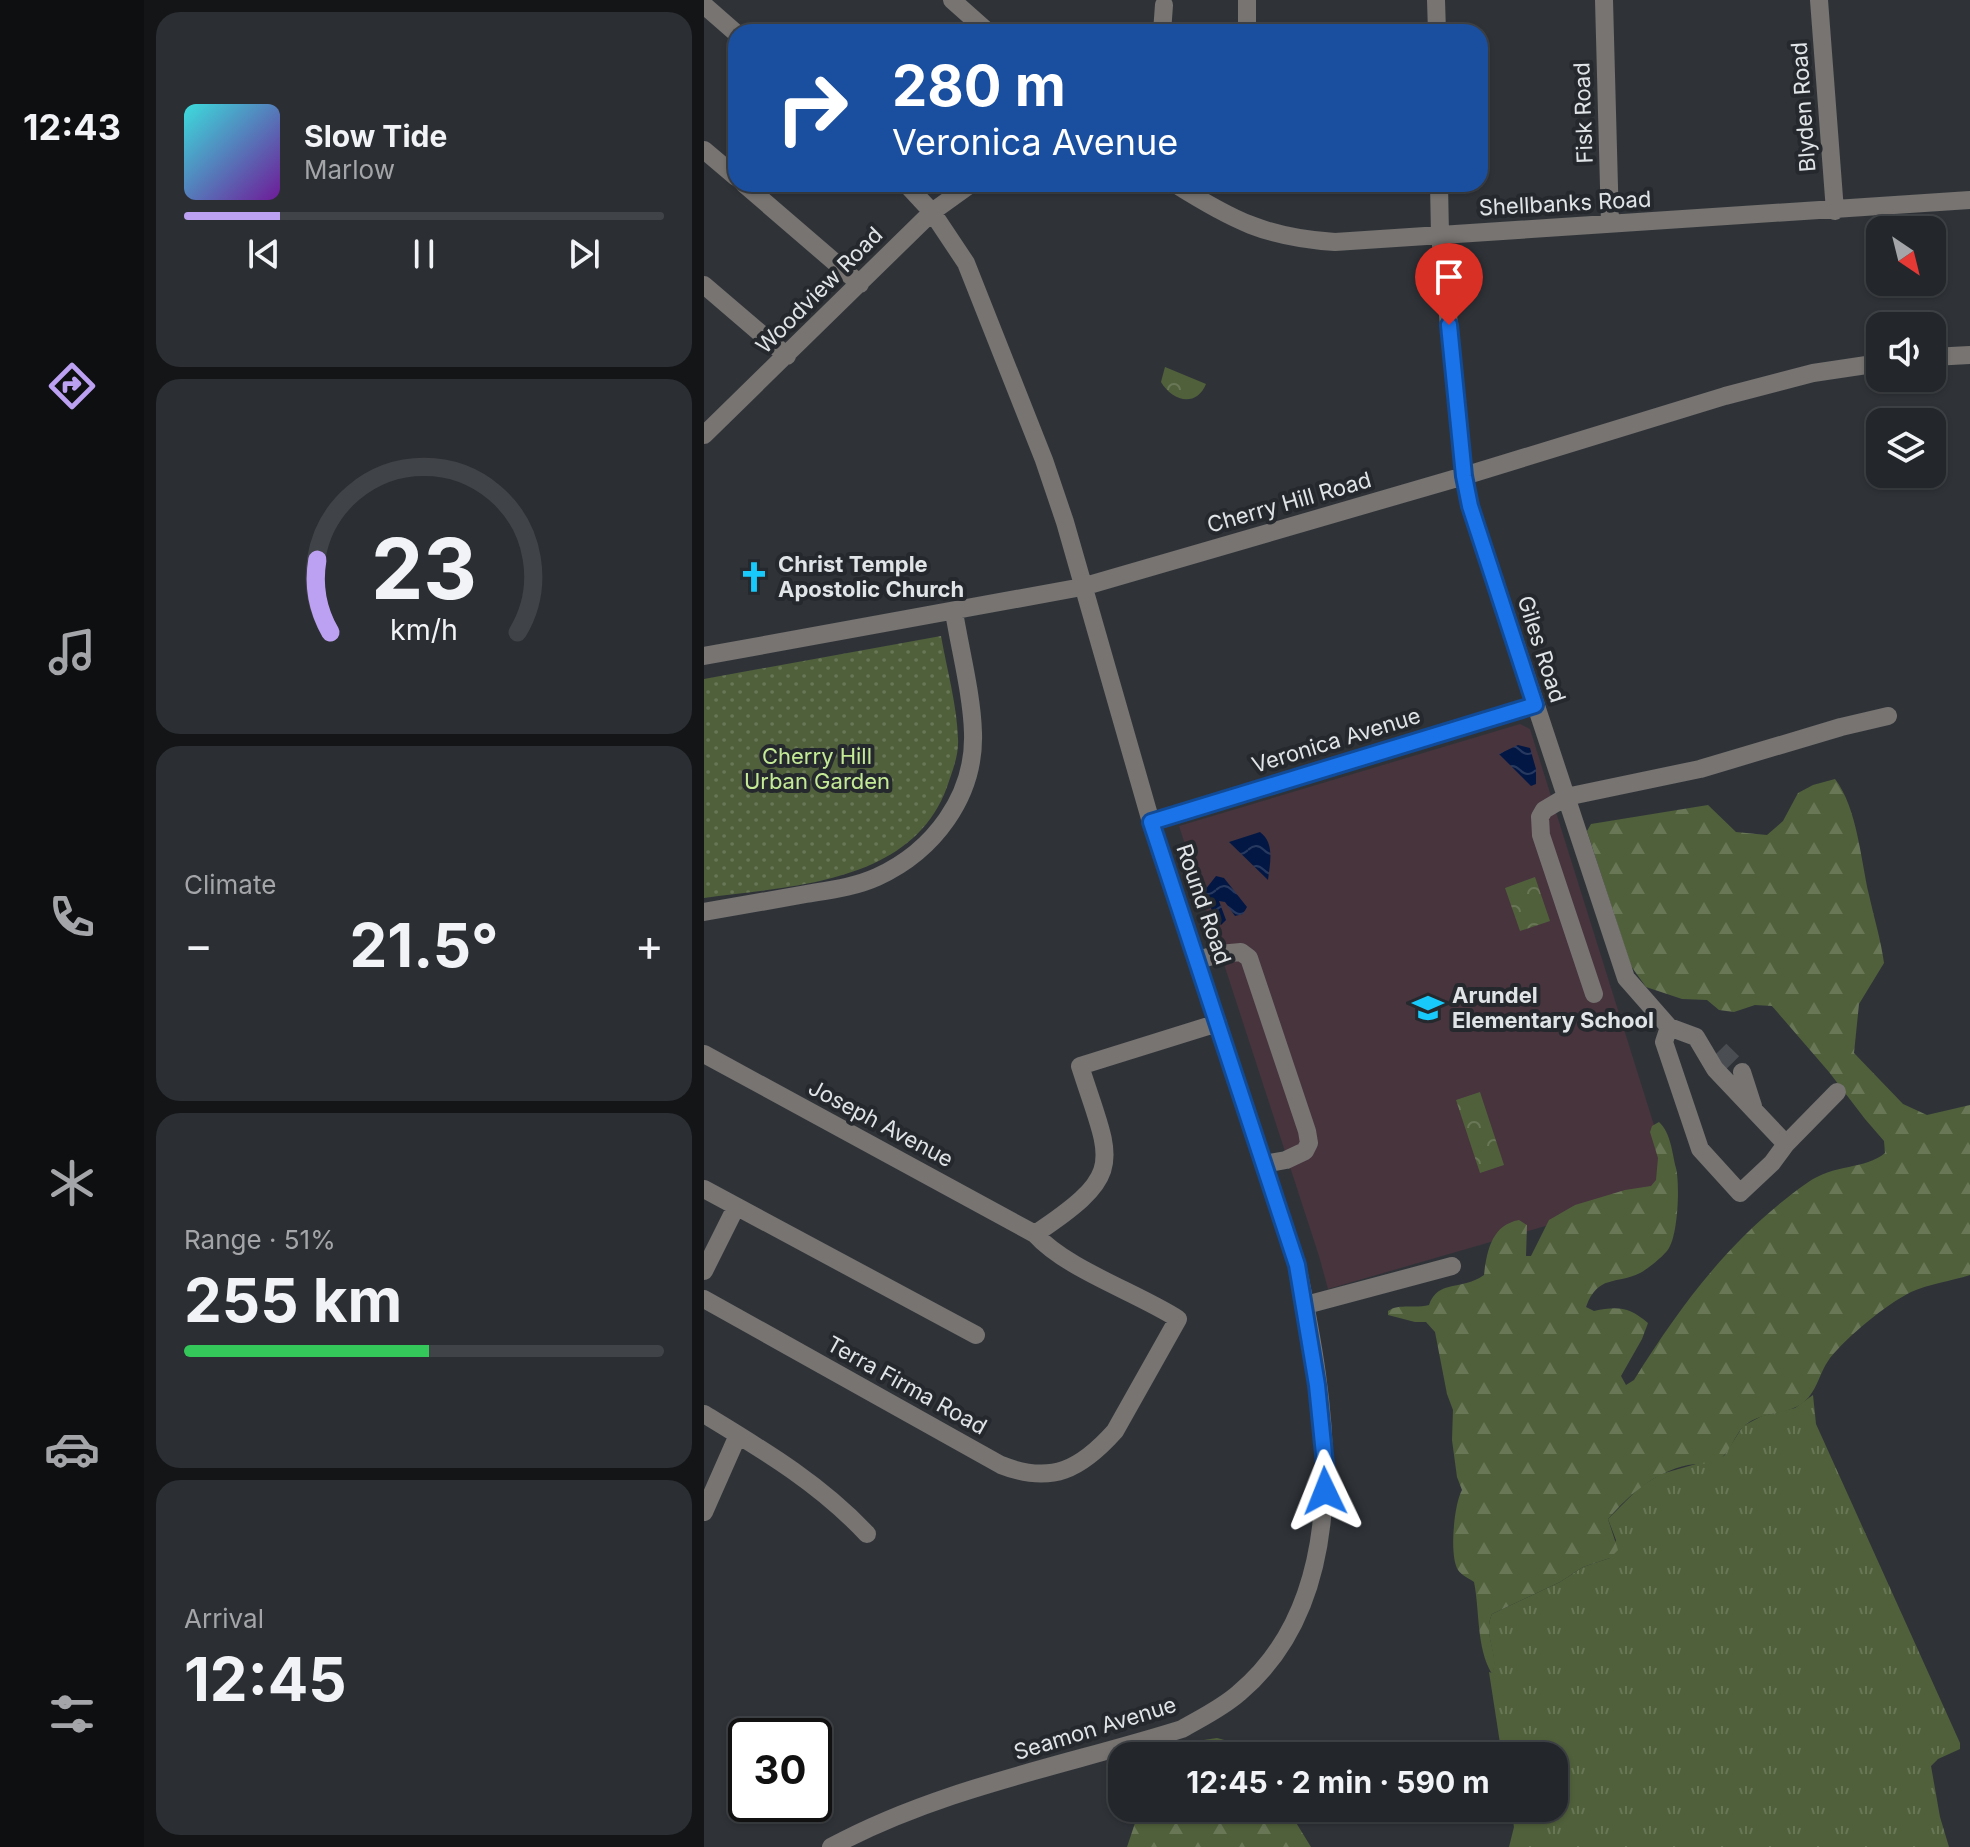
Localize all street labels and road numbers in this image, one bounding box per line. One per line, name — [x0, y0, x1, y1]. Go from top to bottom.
street label: Blyden Road — [1785, 41, 1821, 173]
street label: Fisk Road — [1568, 62, 1598, 164]
street label: Shellbanks Road — [1478, 186, 1652, 220]
street label: Woodview Road — [750, 221, 888, 359]
street label: Cherry Hill Road — [1204, 466, 1374, 538]
street label: Giles Road — [1513, 592, 1571, 706]
street label: Veronica Avenue — [1249, 702, 1423, 778]
street label: Round Road — [1171, 840, 1237, 968]
street label: Joseph Avenue — [804, 1074, 958, 1172]
street label: Terra Firma Road — [823, 1330, 991, 1440]
street label: Seamon Avenue — [1011, 1691, 1179, 1765]

